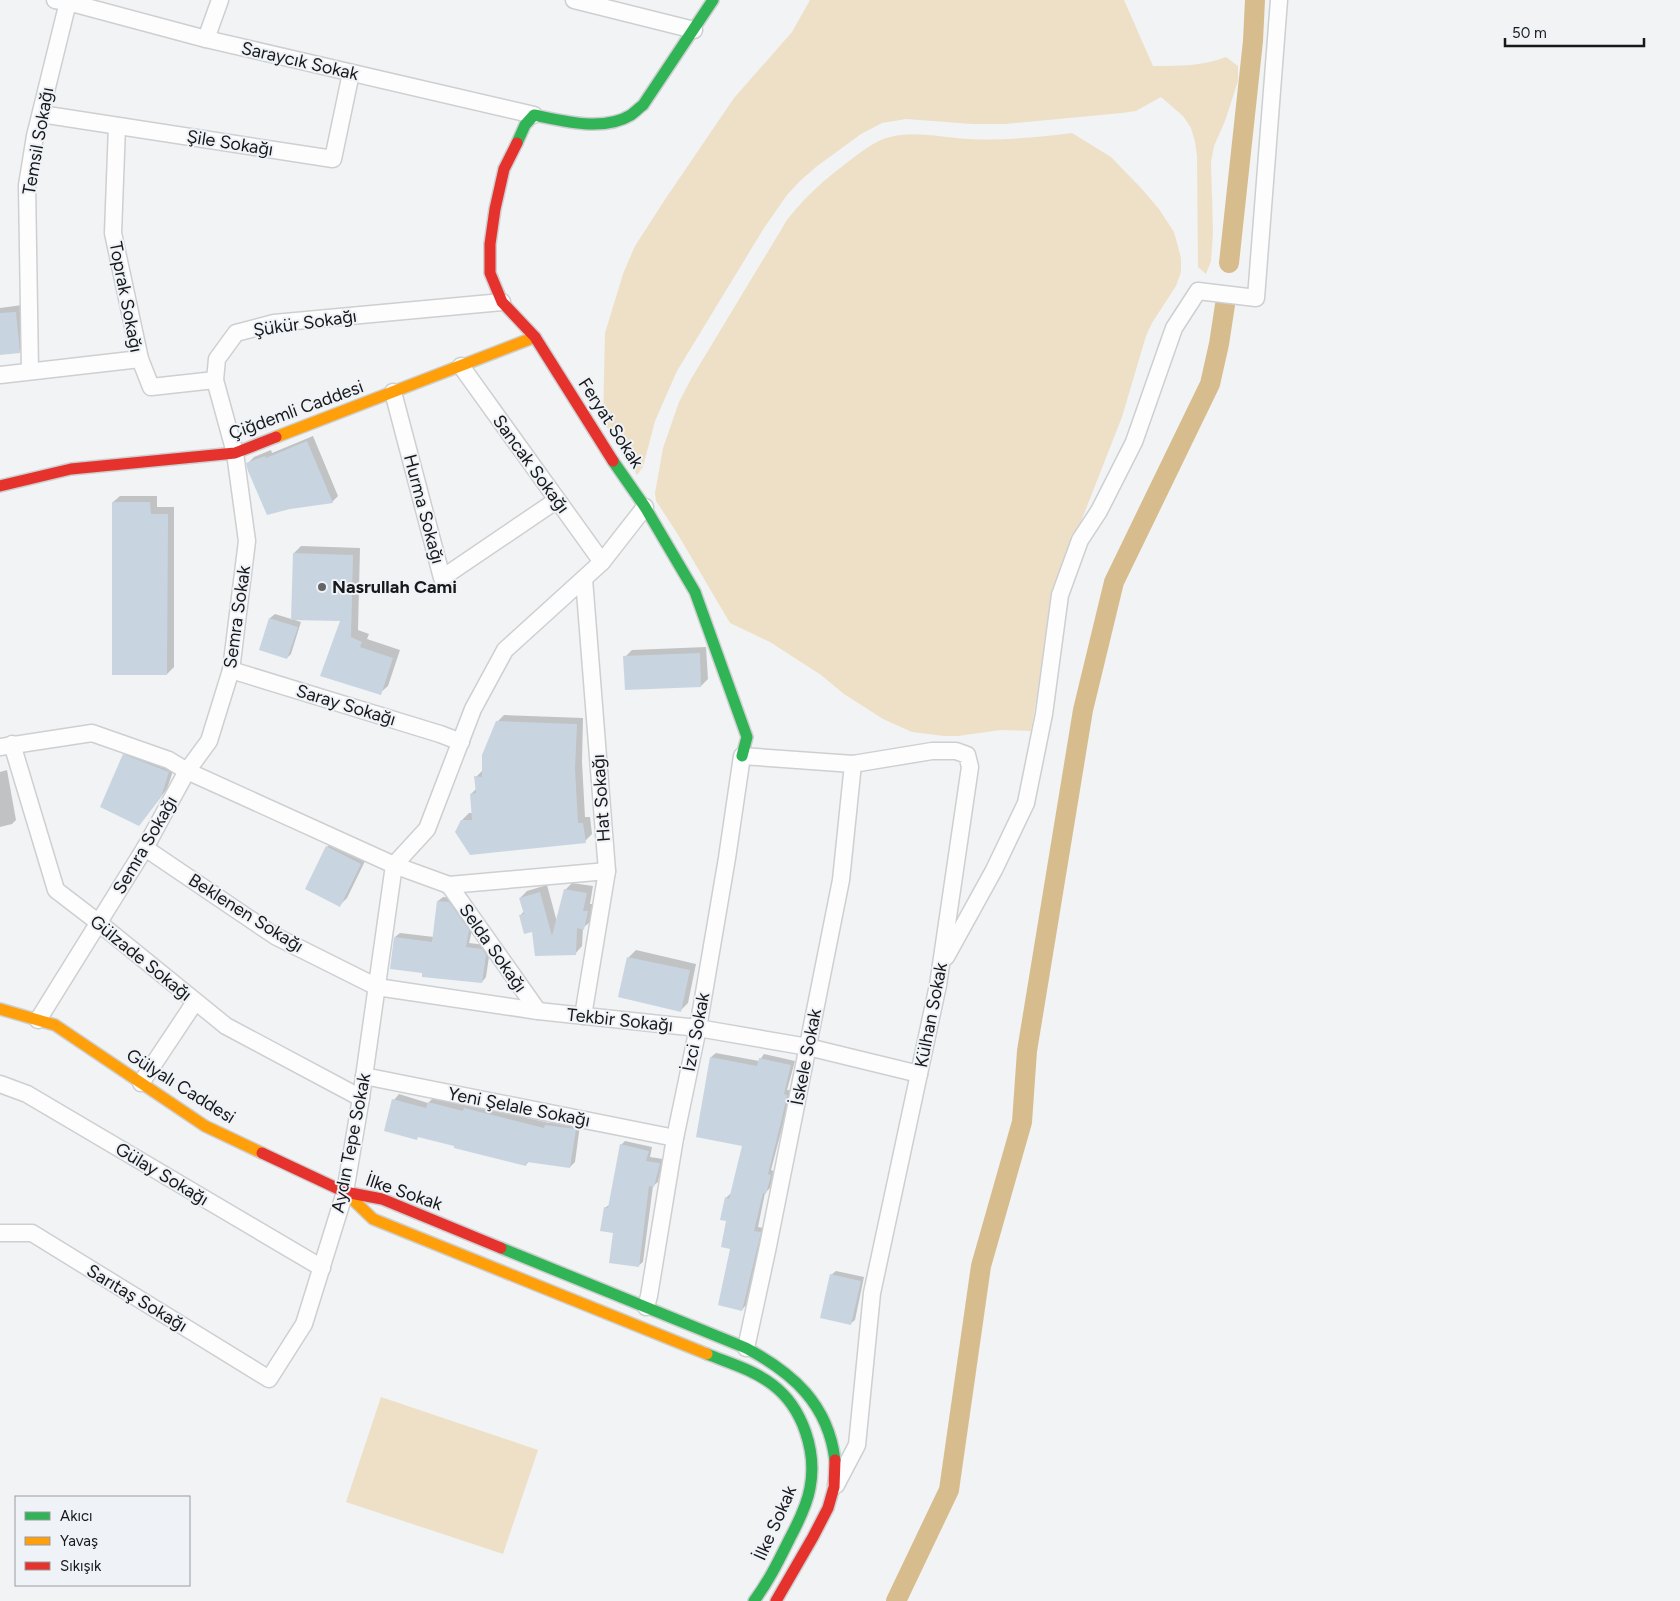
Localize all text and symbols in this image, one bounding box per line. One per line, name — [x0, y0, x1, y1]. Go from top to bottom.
scale bar — [1505, 15, 1644, 47]
text: 50 m — [1512, 24, 1547, 42]
street label: Saraycık Sokak — [239, 37, 361, 85]
street label: Temsil Sokağı — [18, 85, 58, 197]
street label: Şile Sokağı — [185, 125, 275, 161]
street label: Toprak Sokağı — [104, 240, 148, 354]
street label: Şükür Sokağı — [252, 305, 358, 341]
street label: Feryat Sokak — [574, 374, 648, 472]
street label: Çiğdemli Caddesi — [226, 375, 366, 445]
street label: Sancak Sokağı — [488, 410, 574, 518]
street label: Hurma Sokağı — [399, 452, 449, 566]
street label: Semra Sokak — [219, 564, 255, 670]
place label: Nasrullah Cami — [332, 576, 457, 598]
marker: Nasrullah Cami — [316, 581, 328, 593]
street label: Saray Sokağı — [293, 679, 399, 731]
street label: Hat Sokağı — [587, 753, 615, 843]
street label: Semra Sokağı — [108, 792, 182, 898]
street label: Beklenen Sokağı — [184, 869, 308, 957]
street label: Selda Sokağı — [454, 900, 532, 996]
street label: Gülzade Sokağı — [86, 910, 196, 1006]
street label: Külhan Sokak — [910, 960, 952, 1069]
street label: İzci Sokak — [678, 990, 714, 1073]
street label: Tekbir Sokağı — [566, 1003, 674, 1037]
street label: İskele Sokak — [786, 1007, 826, 1107]
street label: Gülyalı Caddesi — [122, 1044, 240, 1128]
street label: Aydın Tepe Sokak — [327, 1071, 375, 1215]
street label: Yeni Şelale Sokağı — [446, 1082, 592, 1132]
street label: Gülay Sokağı — [112, 1138, 212, 1210]
street label: İlke Sokak — [363, 1169, 445, 1215]
street label: Sarıtaş Sokağı — [83, 1259, 191, 1337]
street label: İlke Sokak — [749, 1482, 801, 1564]
legend — [15, 1496, 190, 1586]
text: Akıcı — [60, 1507, 93, 1525]
text: Yavaş — [60, 1532, 98, 1550]
text: Sıkışık — [60, 1557, 102, 1575]

